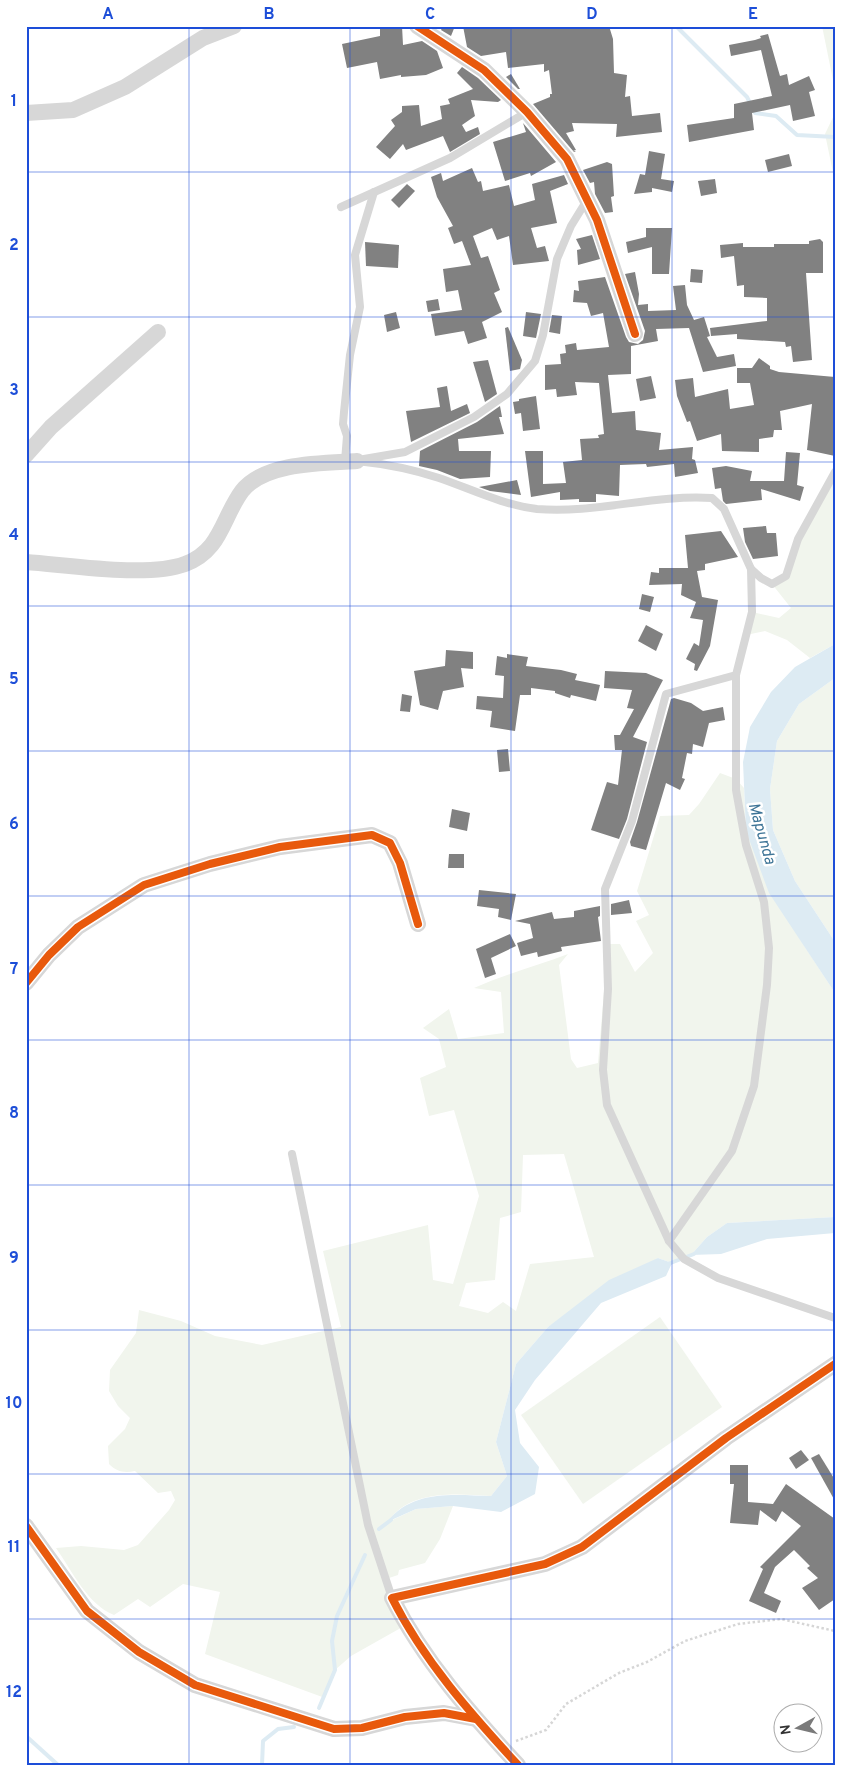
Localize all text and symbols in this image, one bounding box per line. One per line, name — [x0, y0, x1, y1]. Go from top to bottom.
text: A — [102, 5, 114, 25]
text: B — [263, 5, 275, 25]
text: C — [425, 5, 435, 25]
text: D — [586, 5, 598, 25]
text: E — [748, 5, 758, 25]
text: 1 — [11, 92, 17, 112]
text: 2 — [9, 236, 19, 256]
text: 3 — [9, 381, 19, 401]
text: 4 — [9, 526, 19, 546]
text: 5 — [9, 670, 19, 690]
water label: Mapunda — [743, 800, 780, 867]
text: 6 — [9, 815, 19, 835]
text: 7 — [10, 960, 18, 980]
text: 8 — [9, 1104, 19, 1124]
text: 9 — [9, 1249, 19, 1269]
text: 10 — [6, 1394, 22, 1414]
text: 11 — [8, 1538, 20, 1558]
text: 12 — [6, 1683, 22, 1703]
north arrow — [774, 1704, 824, 1754]
text: N — [777, 1723, 796, 1736]

